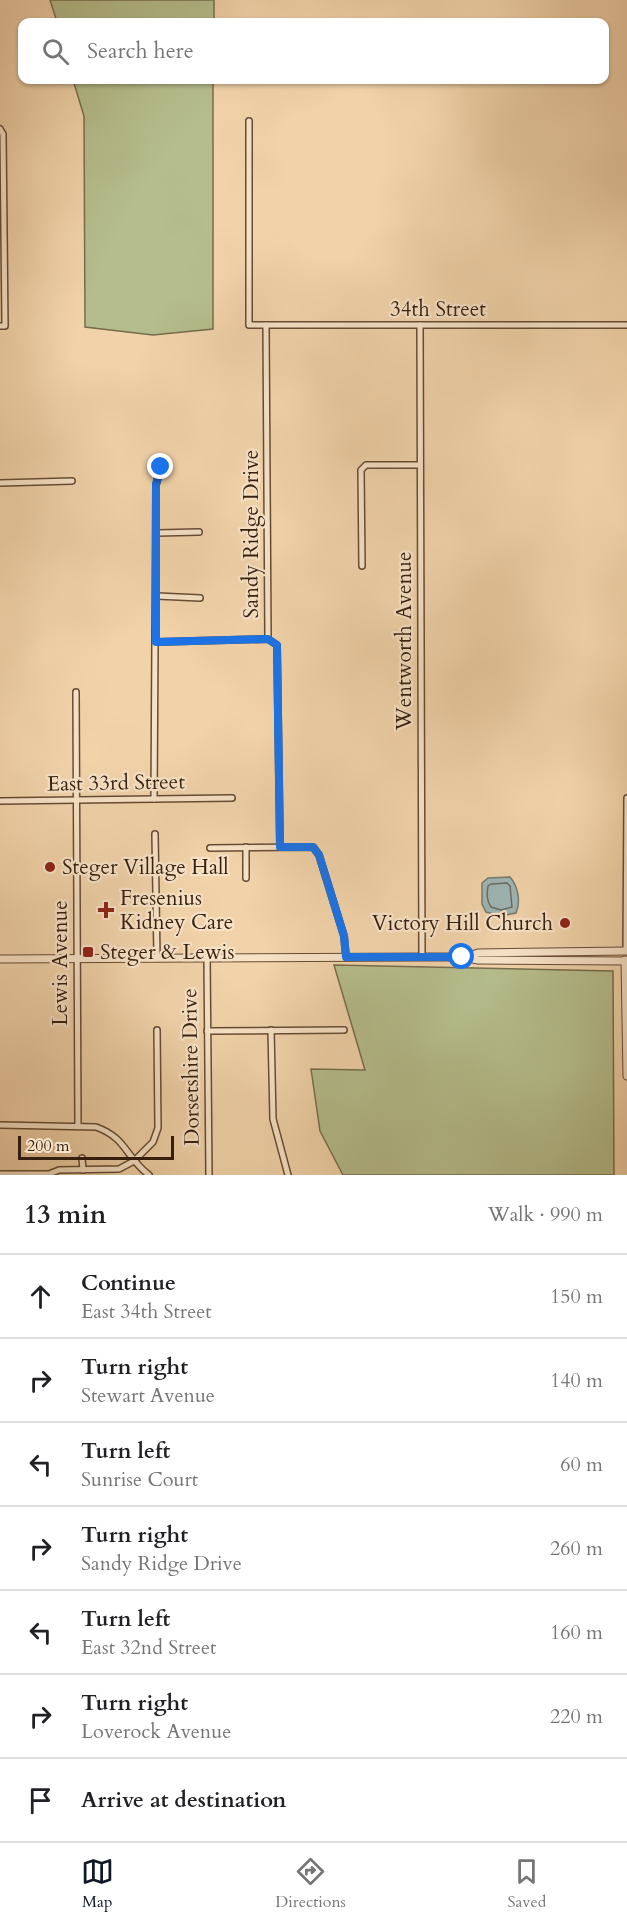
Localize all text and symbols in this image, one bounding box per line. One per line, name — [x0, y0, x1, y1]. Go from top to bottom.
search box — [18, 18, 609, 84]
icon: search — [39, 35, 72, 68]
text: Search here — [87, 36, 194, 66]
street label: 34th Street — [390, 295, 486, 324]
street label: Sandy Ridge Drive — [237, 450, 266, 618]
route end — [147, 453, 173, 479]
street label: Wentworth Avenue — [390, 551, 419, 732]
street label: East 33rd Street — [47, 767, 186, 799]
place label: Steger Village Hall — [62, 853, 229, 882]
marker: Steger Village Hall — [43, 860, 57, 874]
place label: Fresenius Kidney Care — [120, 884, 233, 937]
street label: Lewis Avenue — [46, 900, 75, 1026]
marker: Fresenius Kidney Care — [97, 901, 115, 919]
place label: Victory Hill Church — [372, 909, 553, 938]
marker: Victory Hill Church — [558, 916, 572, 930]
place label: Steger & Lewis — [100, 938, 235, 967]
route start — [448, 943, 474, 969]
marker: Steger & Lewis — [81, 945, 95, 959]
street label: Dorsetshire Drive — [175, 988, 207, 1146]
scale bar — [18, 1133, 174, 1160]
text: 200 m — [27, 1135, 69, 1157]
text: 13 min — [24, 1197, 107, 1232]
text: Walk · 990 m — [488, 1201, 603, 1228]
text: Continue — [81, 1268, 176, 1298]
icon: ahead — [24, 1280, 57, 1313]
text: 150 m — [550, 1283, 603, 1310]
text: East 34th Street — [81, 1298, 212, 1325]
text: Turn right — [81, 1352, 188, 1382]
icon: right — [24, 1364, 57, 1397]
text: 140 m — [550, 1367, 603, 1394]
text: Stewart Avenue — [81, 1382, 215, 1409]
text: Turn left — [81, 1436, 170, 1466]
icon: left — [24, 1448, 57, 1481]
text: 60 m — [560, 1451, 603, 1478]
text: Sunrise Court — [81, 1466, 198, 1493]
text: Turn right — [81, 1520, 188, 1550]
icon: right — [24, 1532, 57, 1565]
text: 260 m — [550, 1535, 603, 1562]
text: Sandy Ridge Drive — [81, 1550, 242, 1577]
text: Turn left — [81, 1604, 170, 1634]
icon: left — [24, 1616, 57, 1649]
text: 160 m — [550, 1619, 603, 1646]
text: East 32nd Street — [81, 1634, 216, 1661]
text: Turn right — [81, 1688, 188, 1718]
icon: right — [24, 1700, 57, 1733]
text: 220 m — [550, 1703, 603, 1730]
text: Loverock Avenue — [81, 1718, 231, 1745]
icon: arrive — [24, 1784, 57, 1817]
text: Arrive at destination — [81, 1785, 286, 1815]
tab: Map — [81, 1855, 114, 1913]
tab: Directions — [275, 1855, 346, 1913]
tab: Saved — [507, 1855, 546, 1913]

